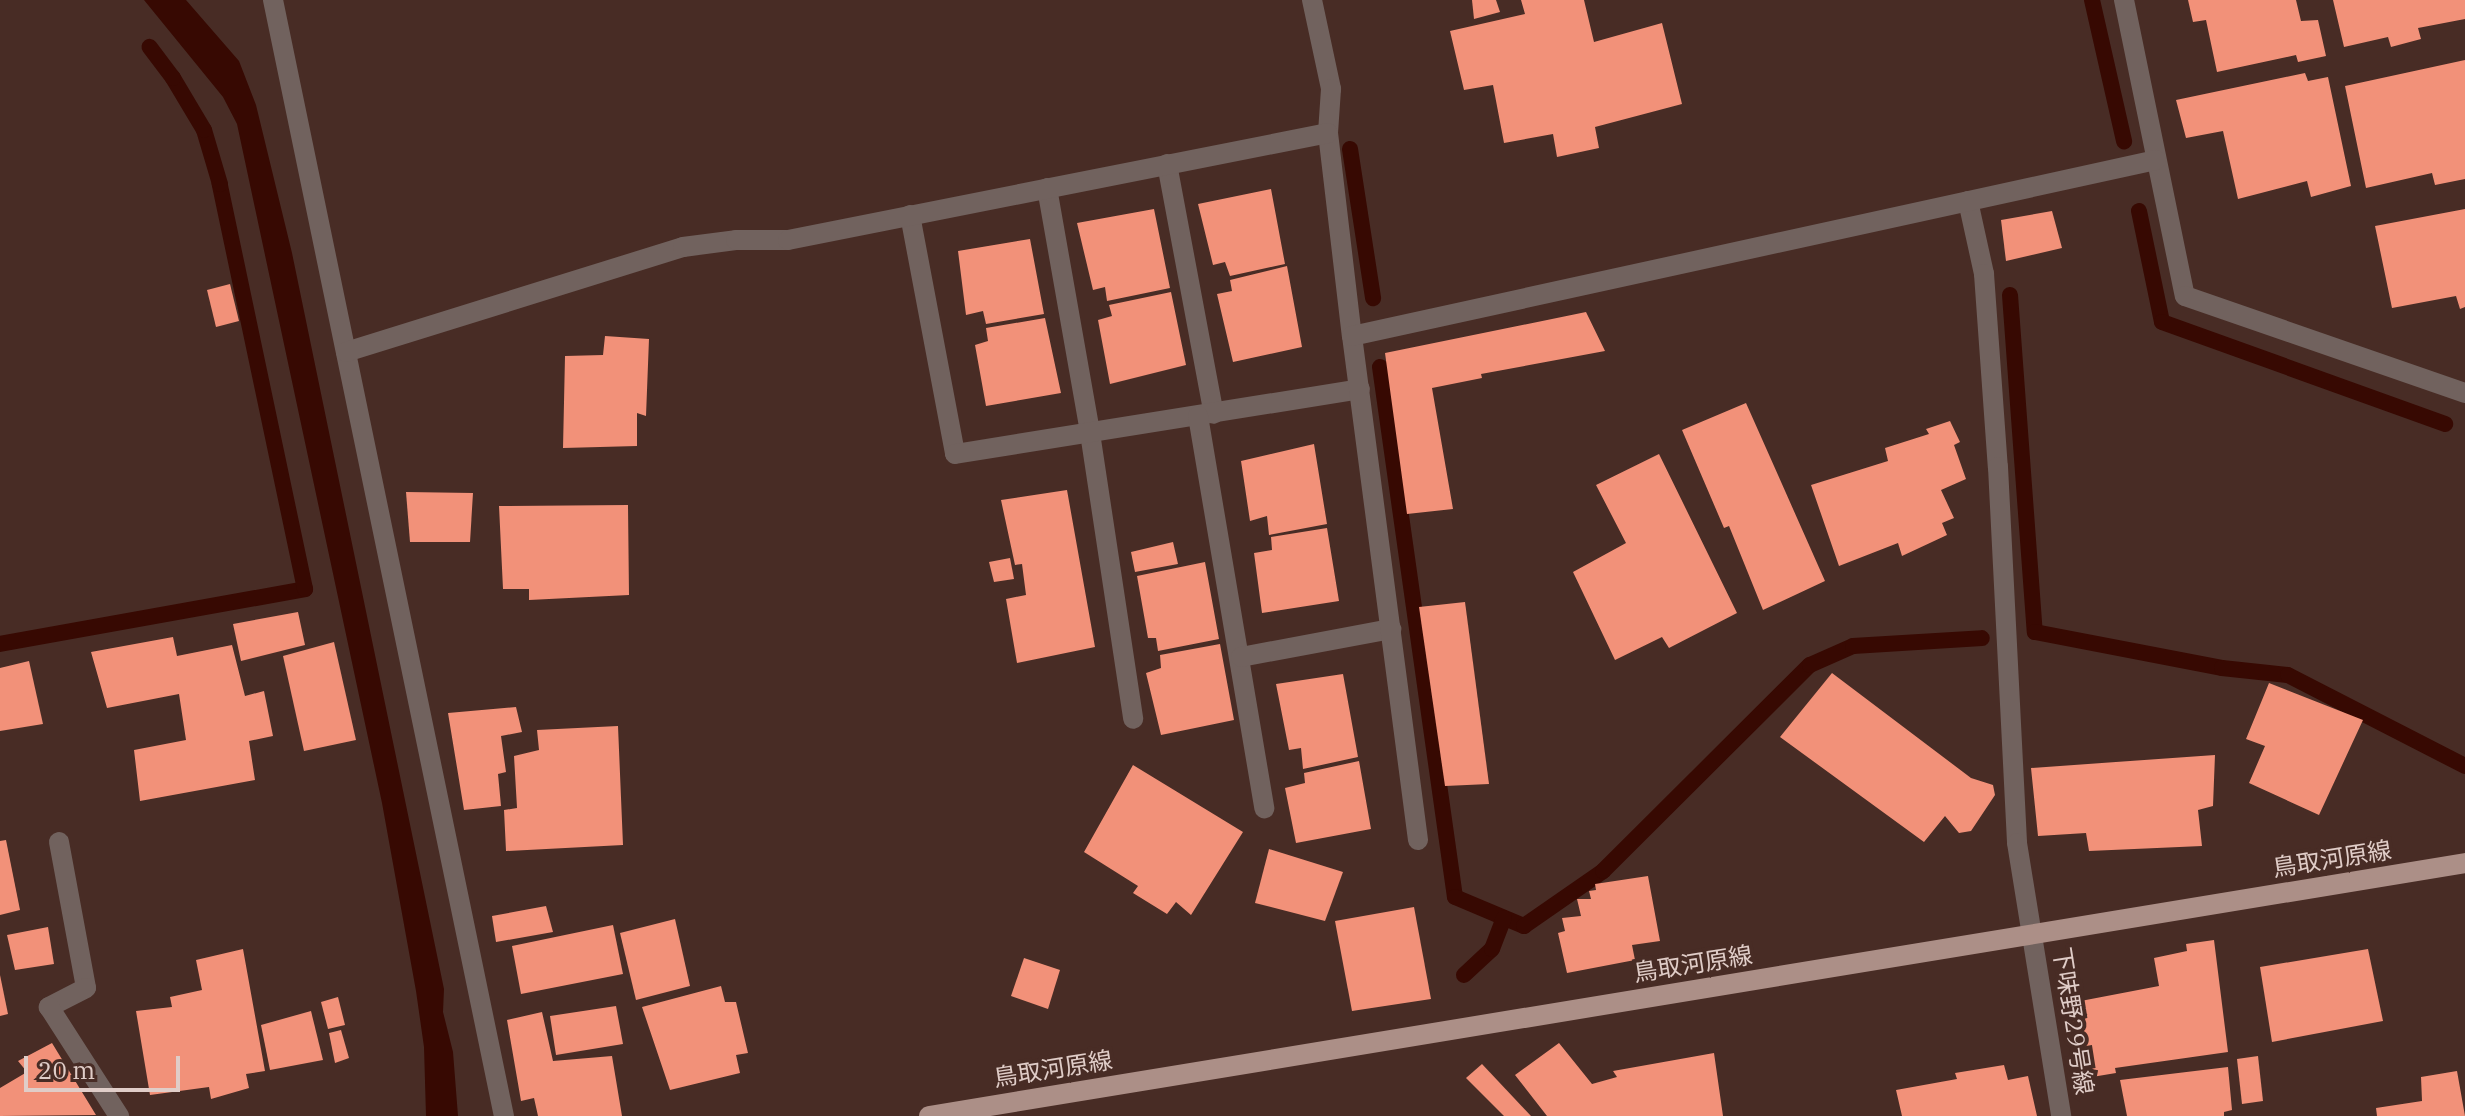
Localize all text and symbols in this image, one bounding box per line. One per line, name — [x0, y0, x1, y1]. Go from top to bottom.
street label: 鳥取河原線 — [2270, 835, 2394, 883]
street label: 鳥取河原線 — [1631, 940, 1755, 988]
street label: 下味野29号線 — [2047, 945, 2099, 1097]
scale bar — [28, 1040, 184, 1090]
street label: 鳥取河原線 — [991, 1045, 1115, 1093]
text: 20 m — [38, 1054, 95, 1086]

